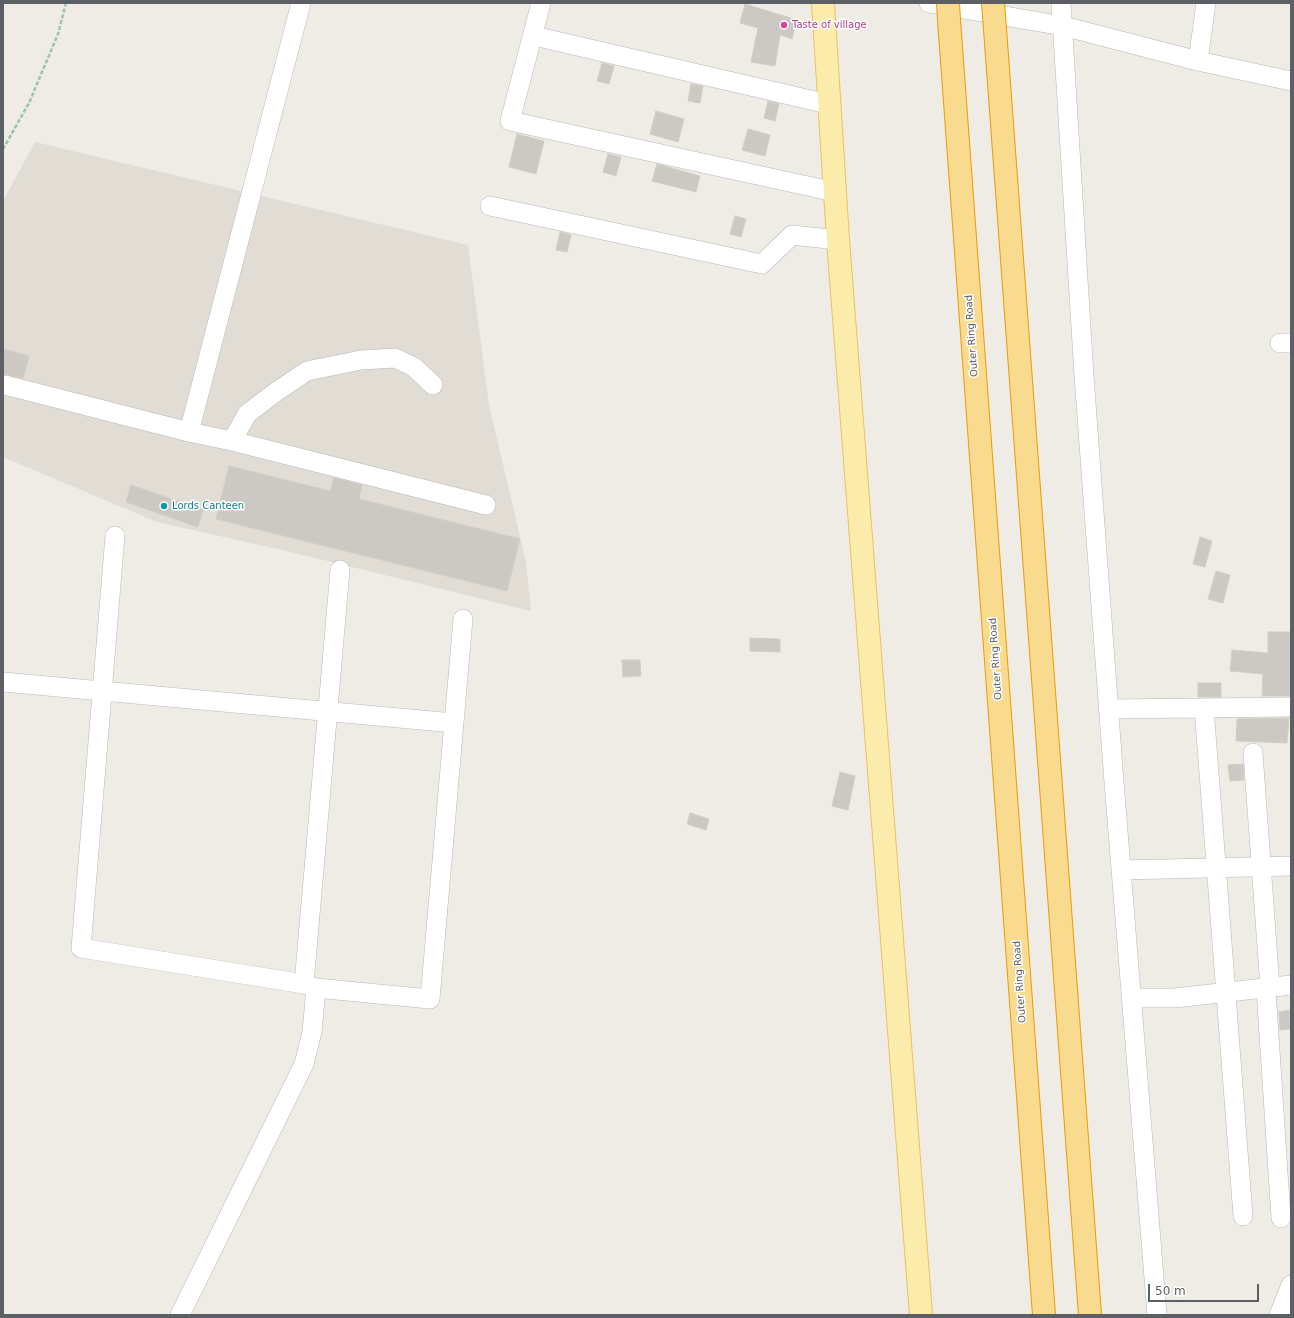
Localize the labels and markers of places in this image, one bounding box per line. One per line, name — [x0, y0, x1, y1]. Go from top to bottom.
place label: Taste of village — [792, 19, 867, 31]
marker: Taste of village — [779, 20, 789, 30]
place label: Lords Canteen — [172, 500, 244, 512]
marker: Lords Canteen — [159, 501, 169, 511]

